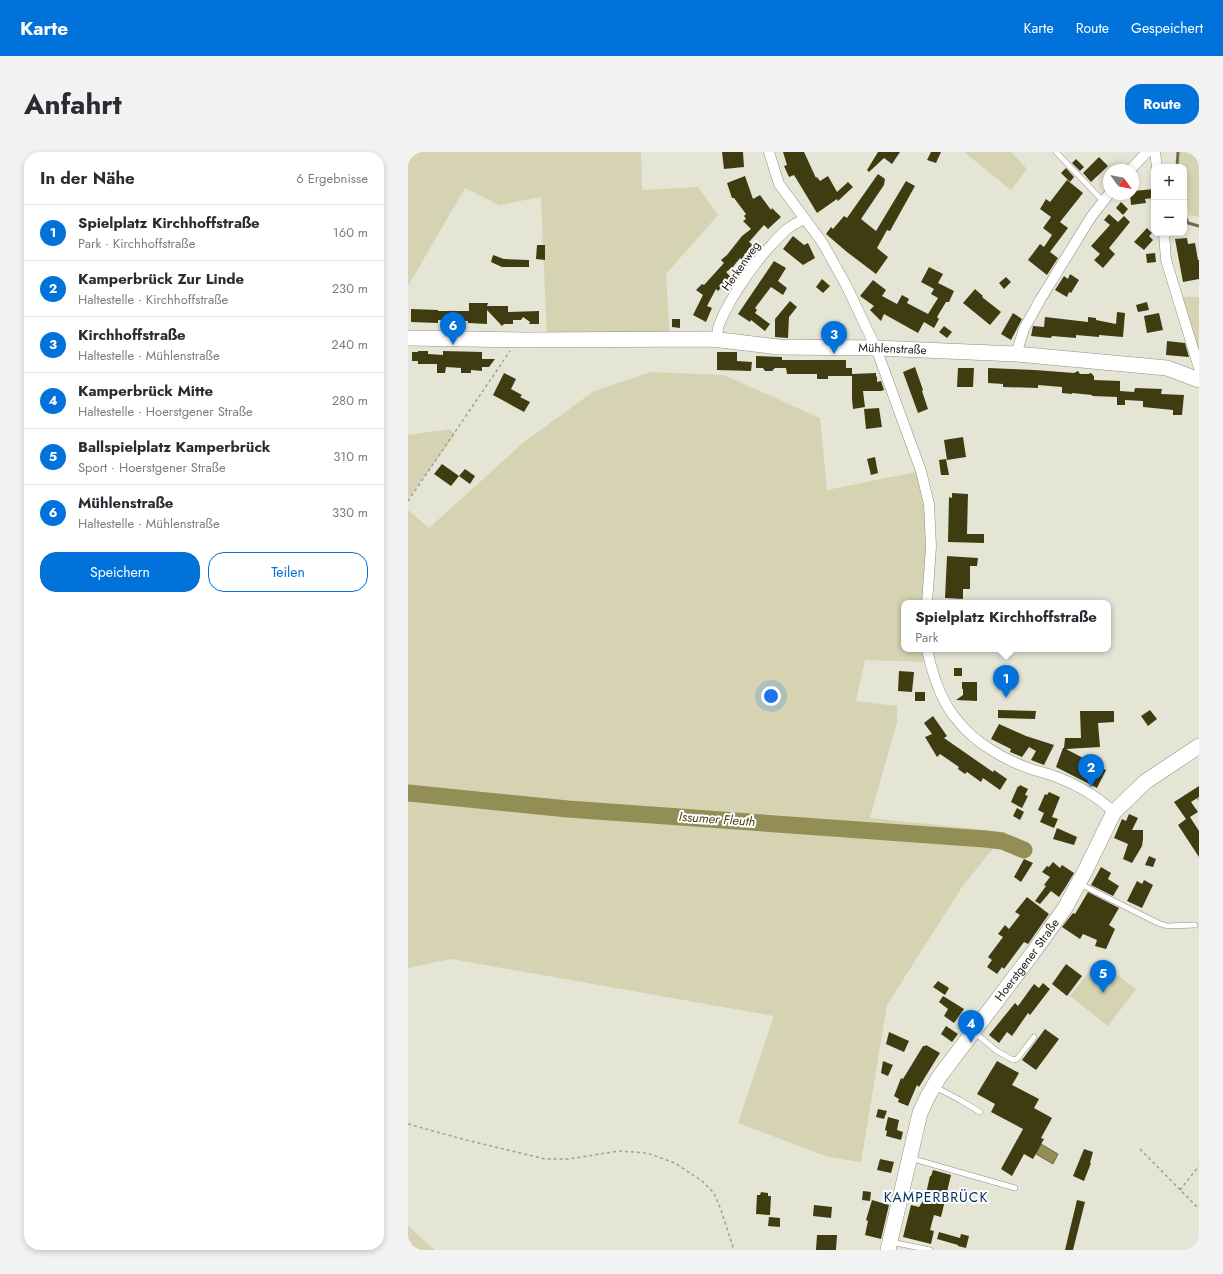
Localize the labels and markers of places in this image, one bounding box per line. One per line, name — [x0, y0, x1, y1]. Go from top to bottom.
pin: 6 — [440, 312, 466, 345]
pin: 3 — [821, 321, 847, 354]
pin: 1 — [993, 665, 1019, 698]
pin: 2 — [1078, 754, 1104, 787]
pin: 5 — [1090, 960, 1116, 993]
pin: 4 — [958, 1010, 984, 1043]

